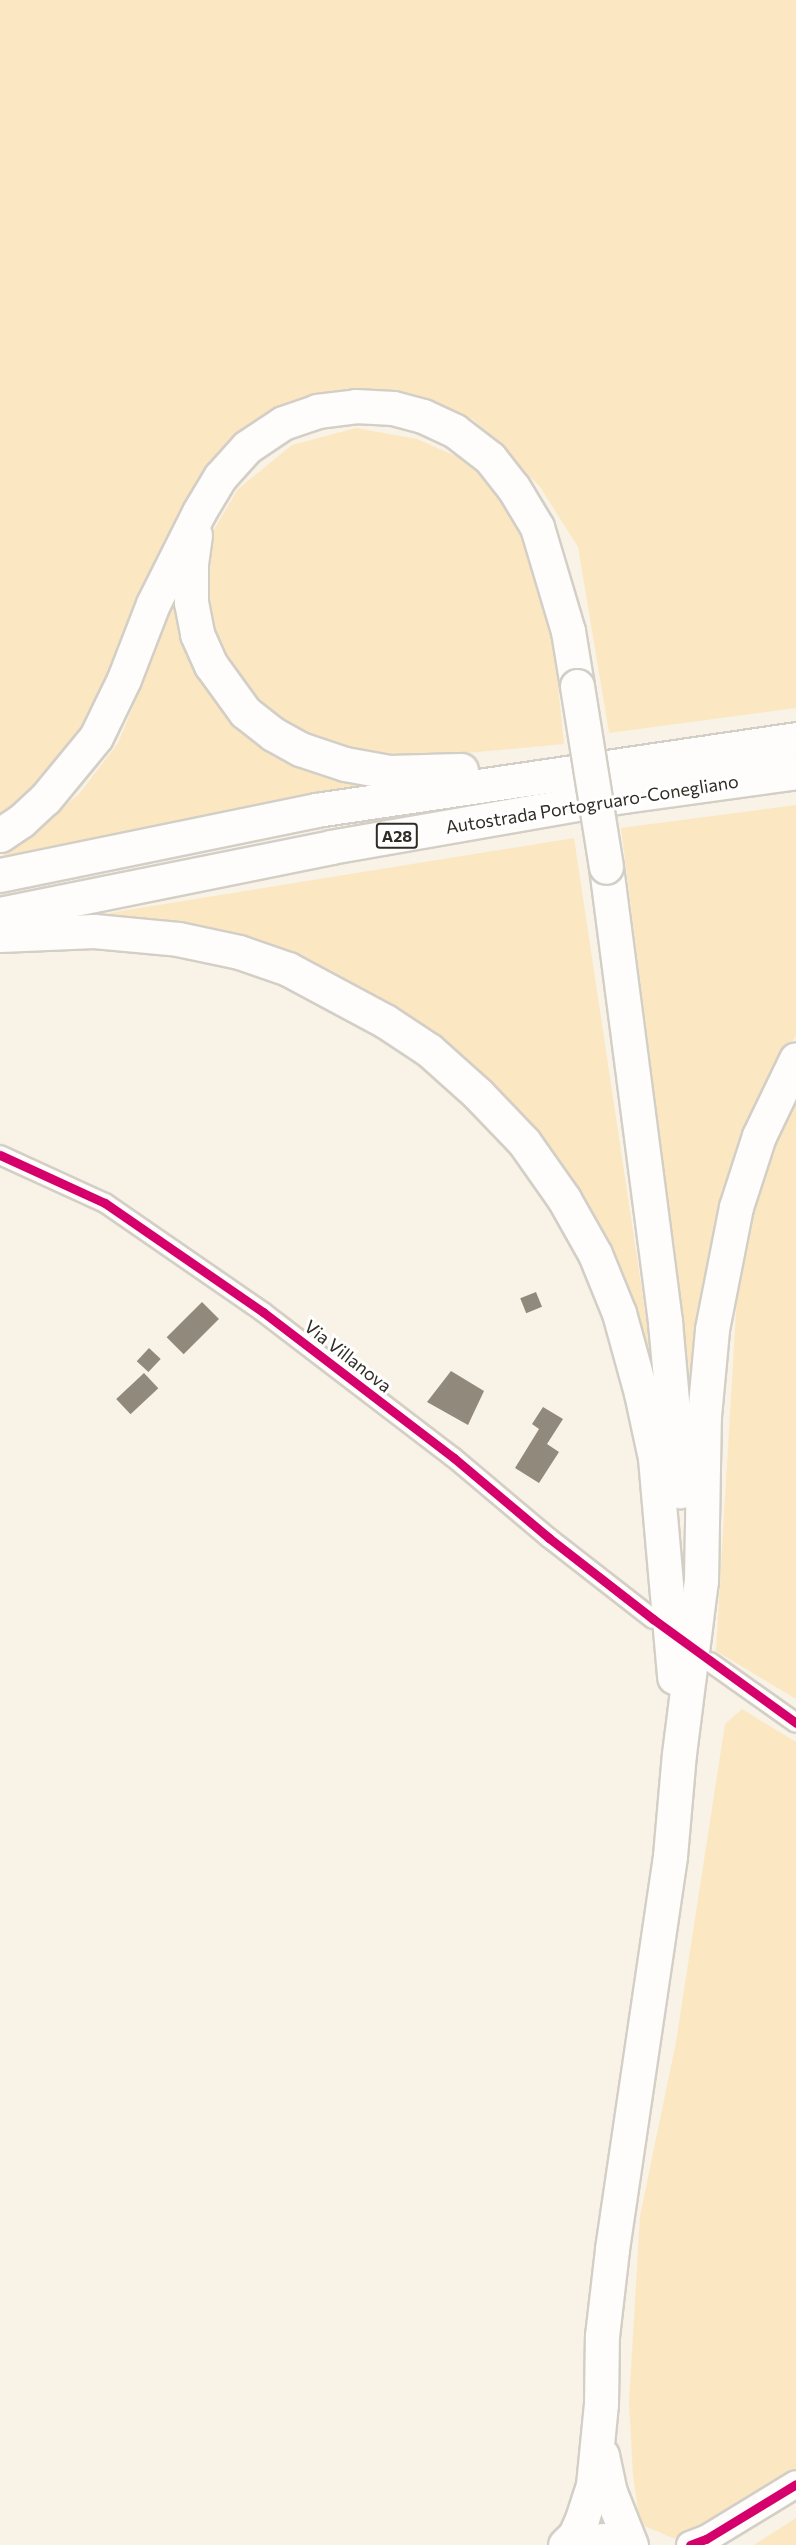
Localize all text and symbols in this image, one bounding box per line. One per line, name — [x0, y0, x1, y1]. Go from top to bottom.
street label: Autostrada Portogruaro-Conegliano — [444, 770, 740, 838]
road number: A28 — [374, 823, 420, 849]
street label: Via Villanova — [300, 1315, 396, 1397]

